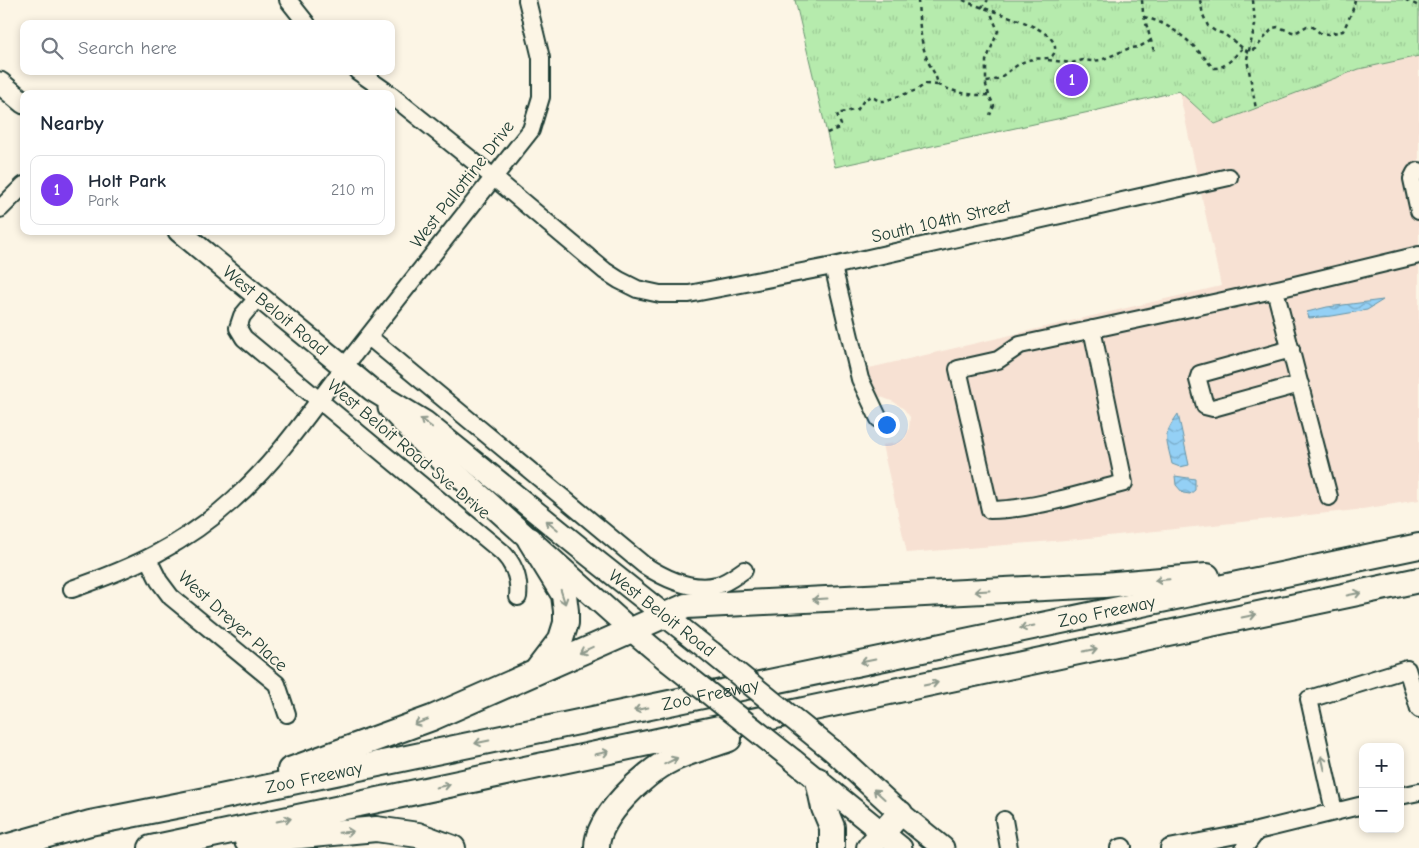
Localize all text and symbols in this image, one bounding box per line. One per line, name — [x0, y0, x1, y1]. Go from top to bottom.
search box — [20, 20, 395, 75]
icon: search — [38, 34, 66, 62]
text: Search here — [78, 37, 177, 59]
pin: 1 — [1056, 61, 1088, 99]
text: Nearby — [40, 111, 104, 135]
street label: West Pallottine Drive — [406, 116, 519, 252]
text: Holt Park — [88, 170, 166, 192]
text: 1 — [54, 181, 60, 199]
text: 210 m — [331, 181, 374, 199]
text: Park — [88, 192, 119, 210]
street label: South 104th Street — [869, 195, 1014, 248]
street label: West Beloit Road — [218, 261, 332, 360]
street label: West Beloit Road Svc Drive — [323, 375, 494, 524]
your location — [874, 412, 900, 438]
one-way arrow — [419, 418, 433, 428]
one-way arrow — [546, 520, 559, 531]
street label: West Beloit Road — [604, 565, 719, 662]
street label: West Dreyer Place — [174, 567, 292, 676]
one-way arrow — [1154, 575, 1170, 585]
one-way arrow — [974, 587, 990, 596]
one-way arrow — [559, 589, 568, 604]
one-way arrow — [1345, 589, 1361, 598]
street label: Zoo Freeway — [1056, 591, 1158, 632]
one-way arrow — [812, 595, 828, 604]
one-way arrow — [1241, 611, 1257, 620]
one-way arrow — [1020, 623, 1036, 632]
one-way arrow — [1082, 644, 1098, 654]
one-way arrow — [579, 646, 594, 656]
one-way arrow — [861, 656, 877, 666]
street label: Zoo Freeway — [660, 674, 762, 715]
one-way arrow — [923, 678, 939, 688]
one-way arrow — [633, 704, 649, 714]
one-way arrow — [414, 718, 430, 727]
one-way arrow — [474, 738, 490, 747]
map controls — [1359, 743, 1404, 833]
button: + — [1359, 743, 1404, 788]
one-way arrow — [594, 748, 610, 757]
one-way arrow — [663, 756, 678, 766]
one-way arrow — [1318, 756, 1327, 772]
street label: Zoo Freeway — [264, 757, 365, 798]
one-way arrow — [435, 781, 451, 791]
one-way arrow — [873, 788, 886, 800]
button: − — [1359, 788, 1404, 833]
one-way arrow — [276, 815, 292, 824]
one-way arrow — [338, 827, 354, 836]

